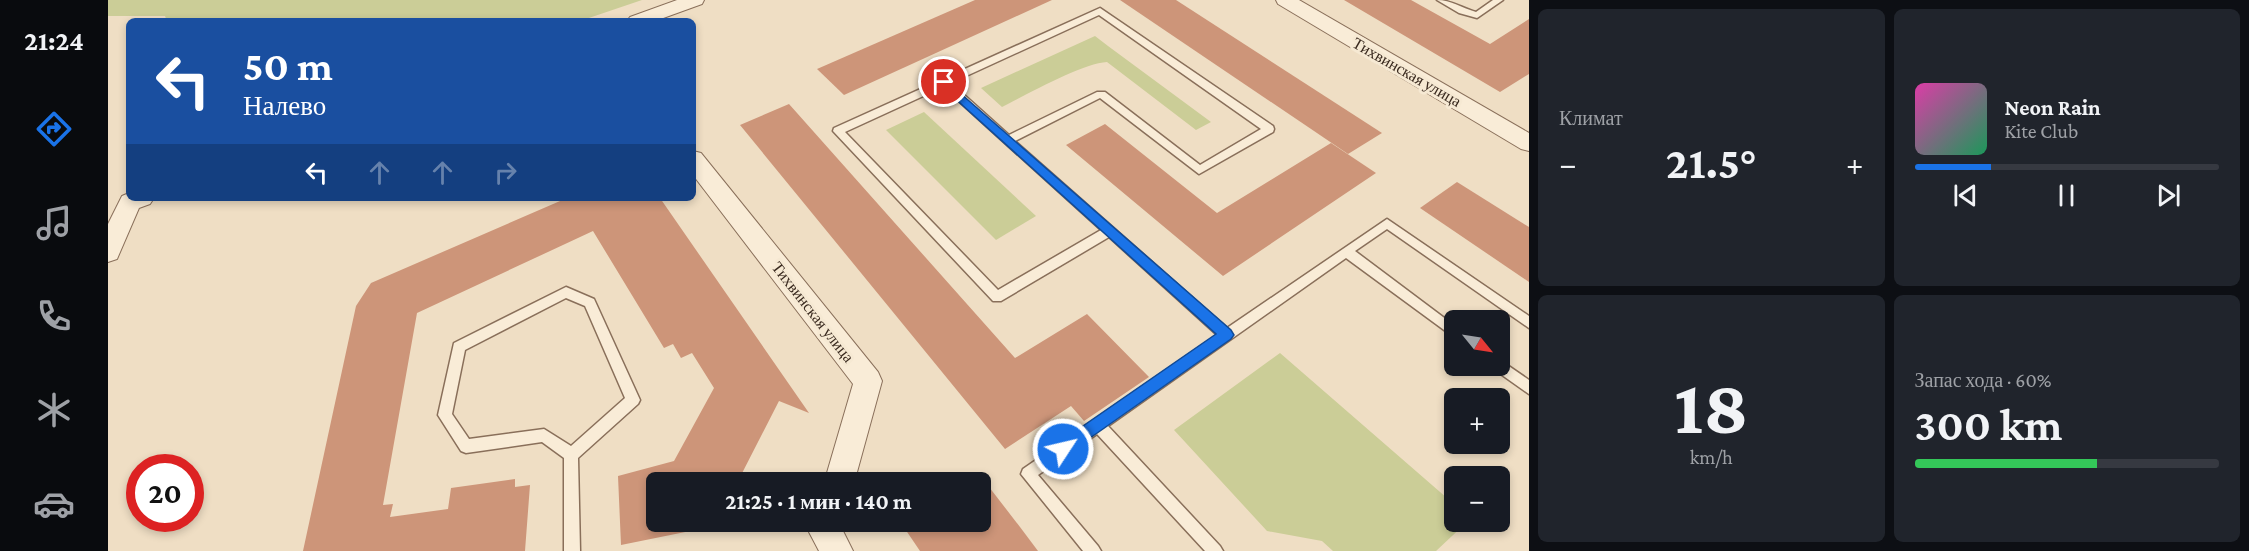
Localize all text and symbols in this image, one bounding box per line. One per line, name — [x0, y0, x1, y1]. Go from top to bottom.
text: 21:24 — [24, 26, 84, 56]
street label: Тихвинская улица — [1349, 34, 1464, 111]
icon: left — [144, 42, 222, 120]
text: 50 m — [243, 42, 333, 89]
pin — [918, 56, 969, 107]
icon: arrive — [927, 65, 960, 98]
text: Налево — [243, 91, 326, 121]
text: Neon Rain — [2005, 95, 2101, 120]
text: Климат — [1559, 107, 1623, 129]
icon: directions — [33, 108, 75, 150]
text: Kite Club — [2005, 120, 2078, 142]
text: 21.5° — [1666, 138, 1757, 188]
text: − — [1559, 145, 1576, 182]
text: + — [1846, 145, 1864, 182]
icon: left — [300, 156, 333, 189]
icon: ahead — [363, 156, 396, 189]
icon: ahead — [426, 156, 459, 189]
icon: right — [489, 156, 522, 189]
icon: previous — [1949, 179, 1982, 212]
icon: pause — [2050, 179, 2083, 212]
icon: next — [2152, 179, 2185, 212]
icon: music — [33, 202, 75, 244]
street label: Тихвинская улица — [768, 259, 857, 366]
icon: phone — [33, 295, 75, 337]
north arrow — [1444, 310, 1510, 376]
map controls — [1444, 310, 1510, 532]
text: 18 — [1674, 363, 1749, 450]
text: Запас хода · 60% — [1915, 369, 2052, 391]
button: + — [1444, 388, 1510, 454]
icon: climate — [33, 389, 75, 431]
text: 300 km — [1915, 400, 2062, 450]
position arrow — [1031, 417, 1095, 481]
text: km/h — [1690, 446, 1733, 468]
speed limit sign: 20 — [126, 454, 204, 532]
button: − — [1444, 466, 1510, 532]
icon: car — [33, 483, 75, 525]
text: 21:25 · 1 мин · 140 m — [725, 489, 912, 514]

